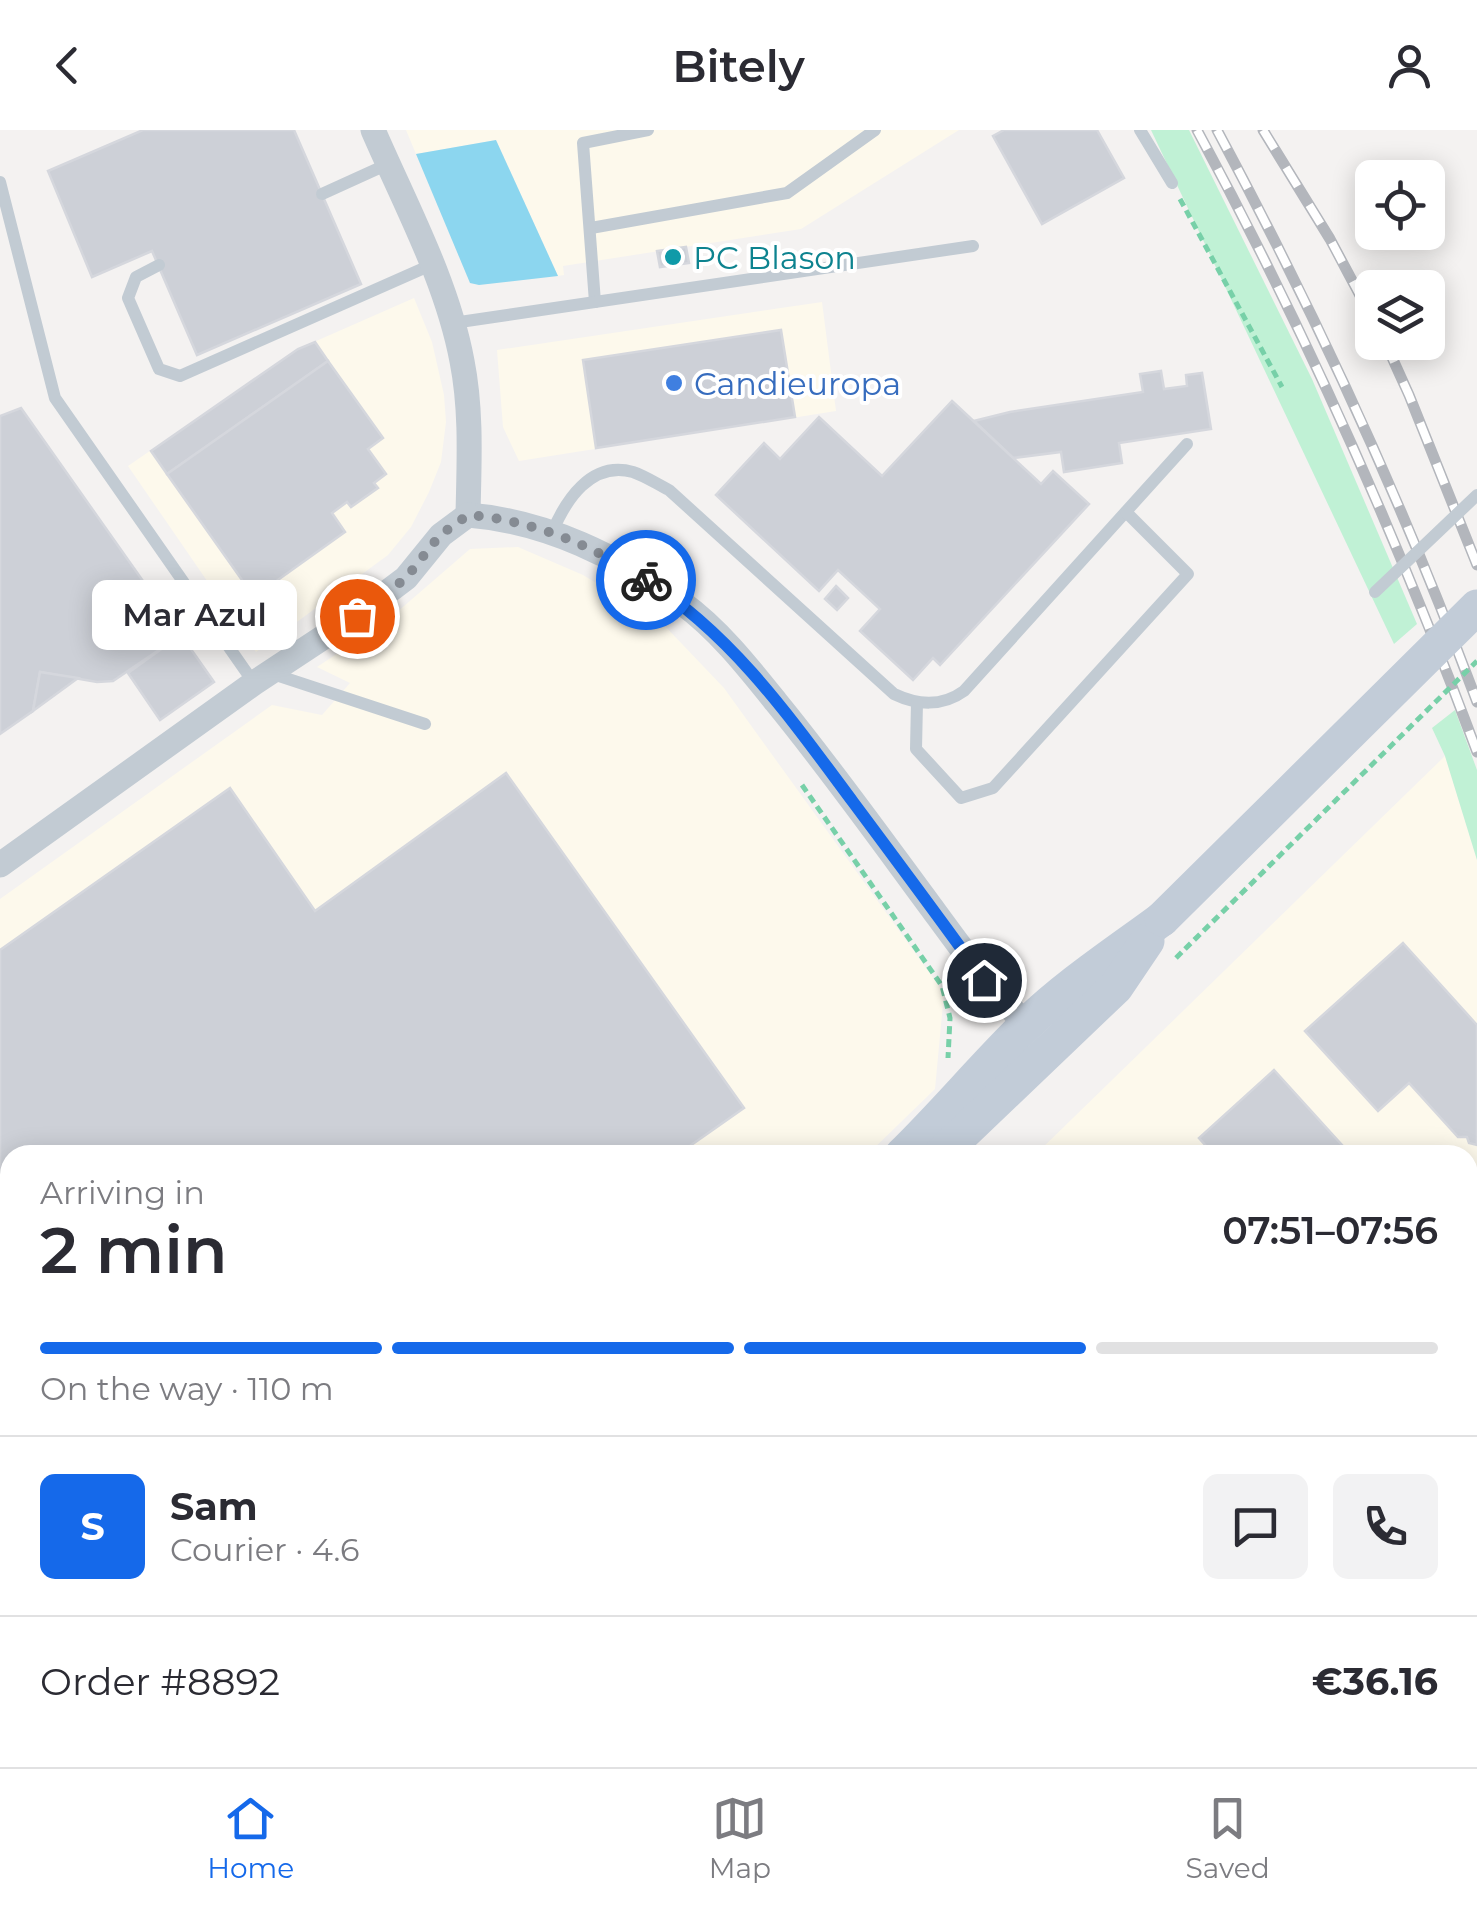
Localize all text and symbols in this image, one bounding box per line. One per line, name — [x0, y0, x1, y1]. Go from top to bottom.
icon: back — [40, 38, 95, 93]
text: Bitely — [672, 38, 805, 93]
icon: person — [1382, 38, 1437, 93]
map controls — [1355, 160, 1445, 360]
button: locate — [1355, 160, 1445, 250]
place label: PC Blason — [693, 238, 856, 277]
marker: PC Blason — [662, 246, 684, 268]
button: layers — [1355, 270, 1445, 360]
place label: Candieuropa — [694, 364, 901, 403]
marker: Candieuropa — [663, 372, 685, 394]
courier — [596, 530, 696, 630]
icon: bike — [619, 553, 674, 608]
pin — [315, 574, 400, 659]
callout: Mar Azul — [92, 581, 297, 651]
icon: bag — [330, 589, 385, 644]
text: Mar Azul — [122, 595, 267, 634]
pin — [942, 938, 1027, 1023]
icon: home — [957, 953, 1012, 1008]
text: Arriving in — [40, 1173, 205, 1212]
text: 07:51–07:56 — [1222, 1207, 1438, 1254]
text: 2 min — [40, 1210, 228, 1289]
text: On the way · 110 m — [40, 1369, 334, 1408]
button: chat — [1203, 1474, 1308, 1579]
button: phone — [1333, 1474, 1438, 1579]
text: Sam — [170, 1483, 258, 1530]
text: S — [80, 1503, 105, 1550]
text: Courier · 4.6 — [170, 1530, 359, 1569]
text: Order #8892 — [40, 1658, 280, 1705]
text: €36.16 — [1312, 1658, 1438, 1705]
tab: Home — [207, 1791, 294, 1885]
tab: Map — [709, 1791, 771, 1885]
tab: Saved — [1186, 1791, 1270, 1885]

